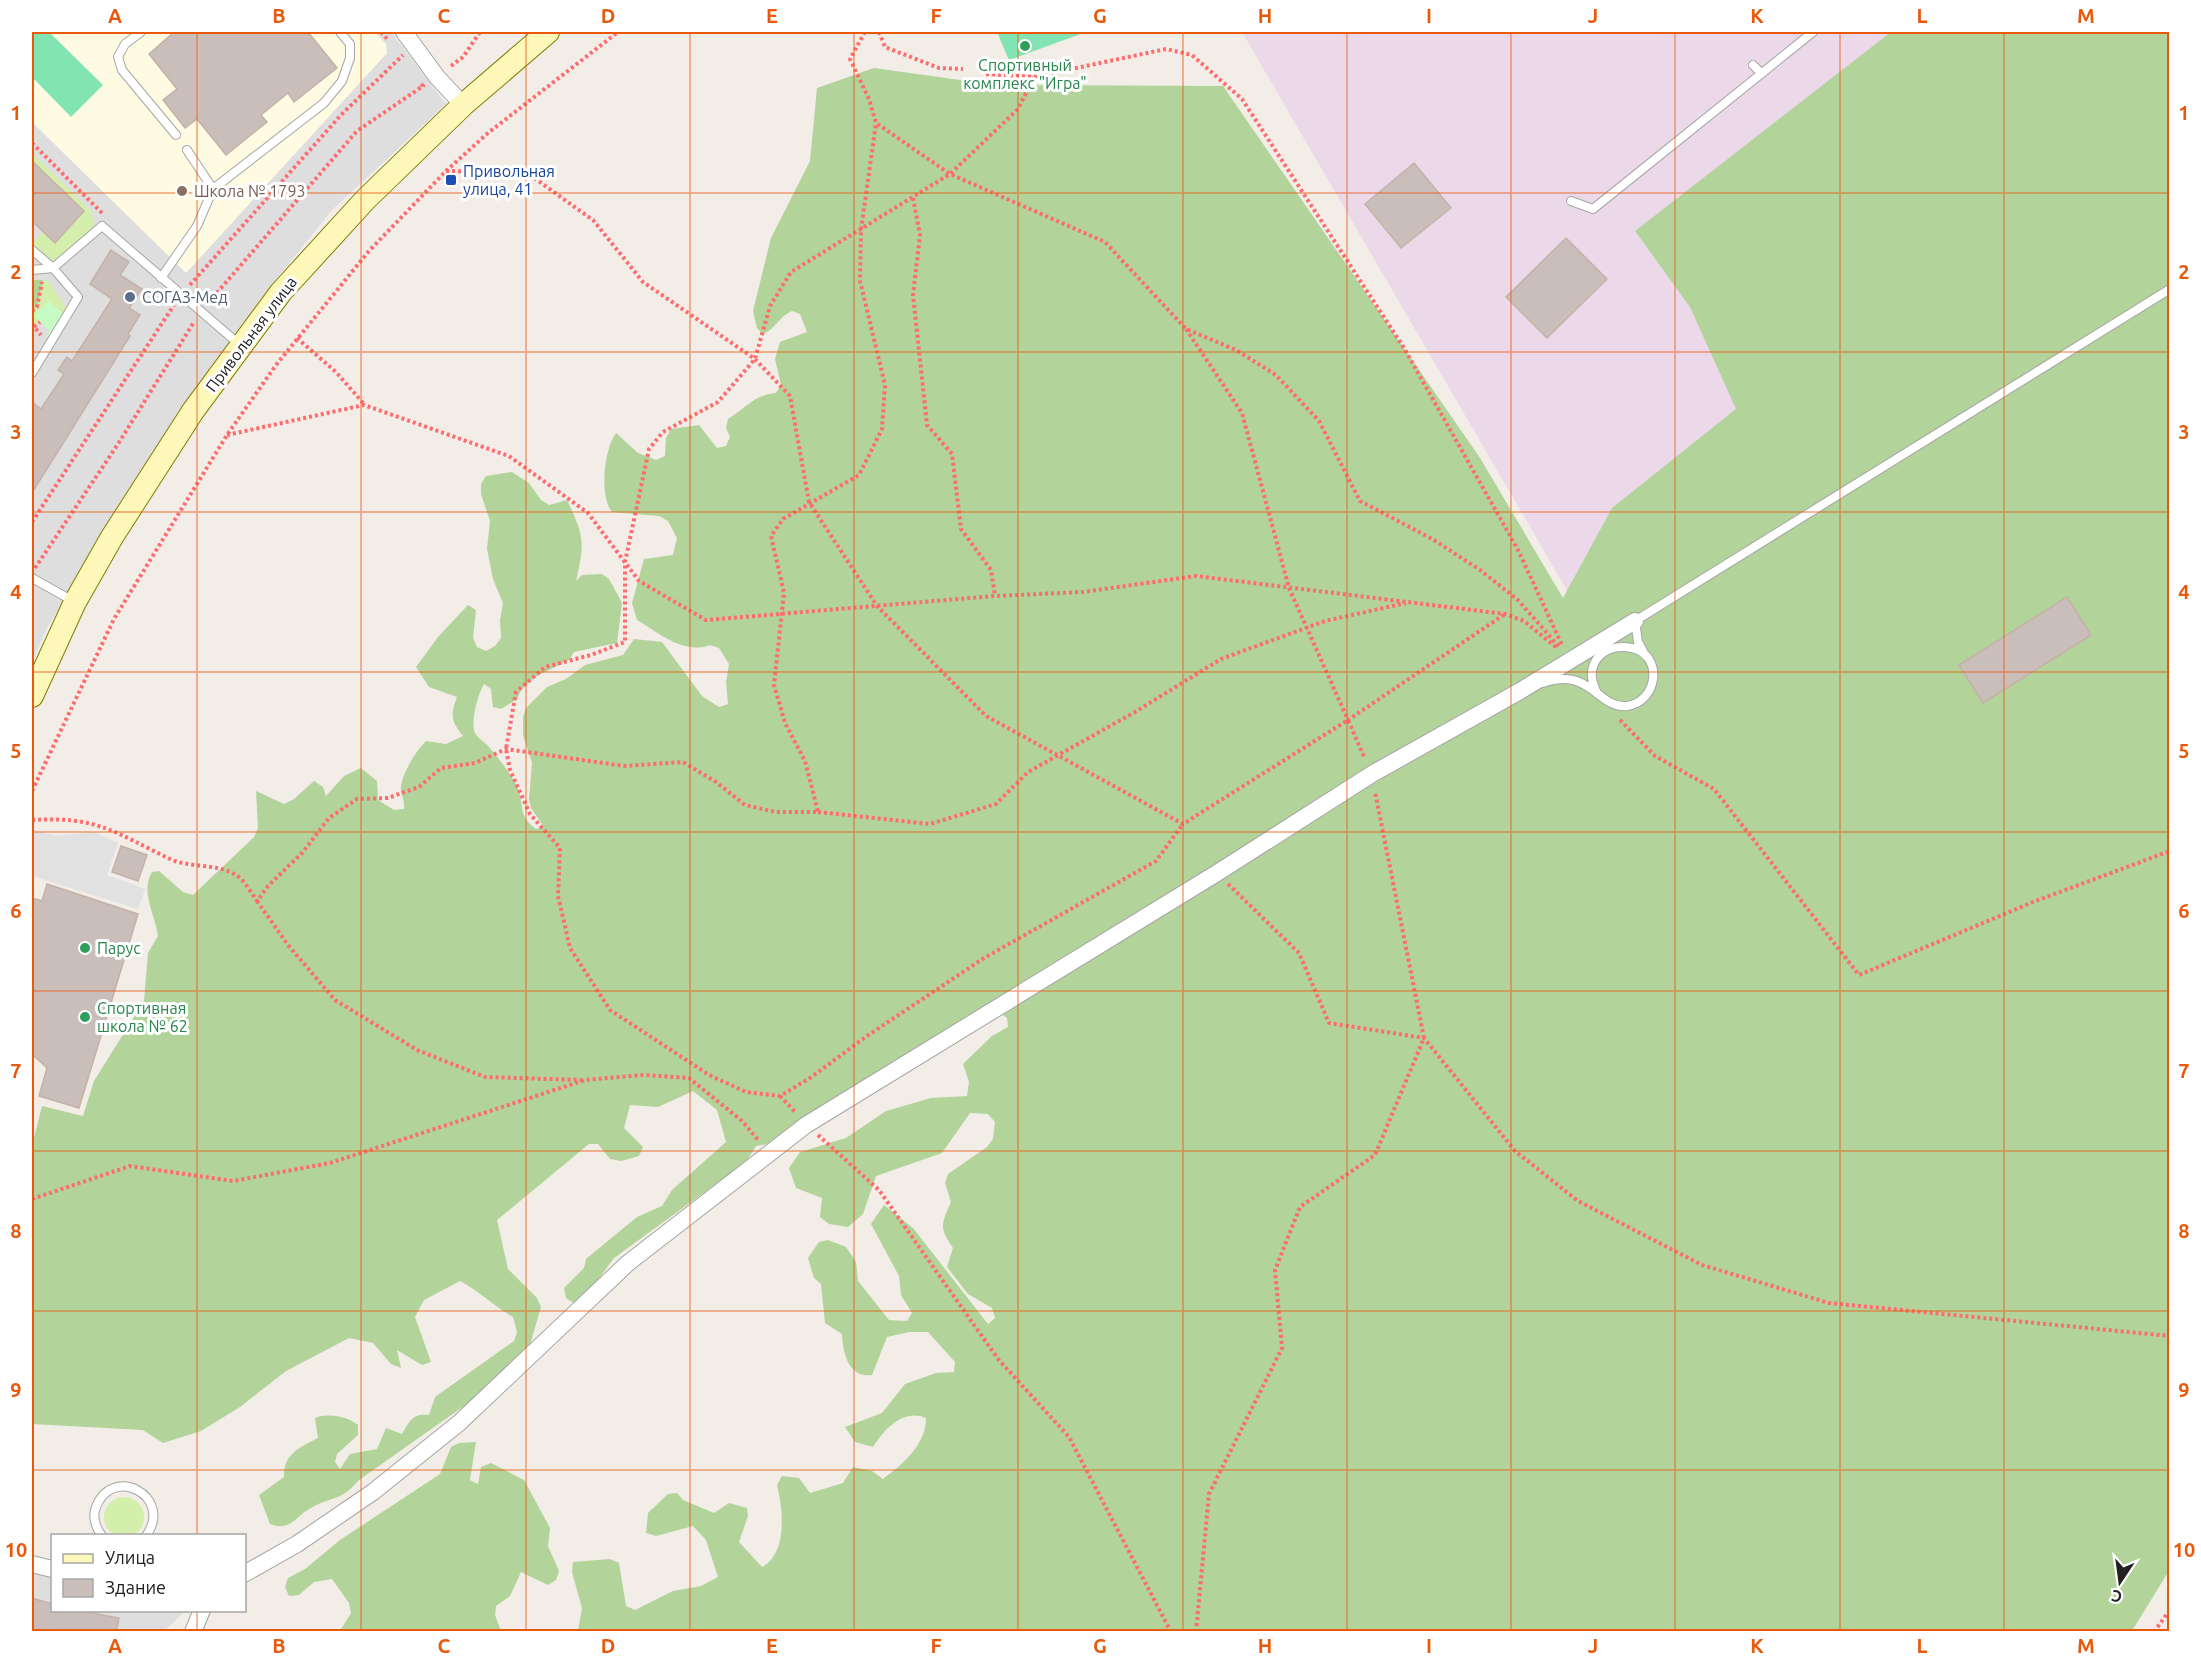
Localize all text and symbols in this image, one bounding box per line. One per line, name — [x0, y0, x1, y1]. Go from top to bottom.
text: A — [108, 4, 122, 27]
text: B — [272, 4, 286, 27]
text: C — [438, 4, 451, 27]
text: D — [601, 4, 615, 27]
text: E — [766, 4, 778, 27]
text: F — [930, 4, 942, 27]
text: G — [1093, 4, 1107, 27]
text: H — [1258, 4, 1272, 27]
text: I — [1426, 4, 1432, 27]
text: J — [1588, 4, 1598, 27]
text: K — [1750, 4, 1764, 27]
text: L — [1917, 4, 1928, 27]
text: M — [2077, 4, 2095, 27]
marker: Спортивный комплекс "Игра" — [1018, 39, 1032, 53]
place label: Спортивный комплекс "Игра" — [963, 56, 1087, 92]
text: 1 — [10, 101, 22, 124]
text: 1 — [2178, 101, 2190, 124]
place label: Привольная улица, 41 — [463, 162, 555, 198]
marker: Привольная улица, 41 — [444, 173, 458, 187]
place label: Школа № 1793 — [194, 182, 305, 200]
marker: Школа № 1793 — [175, 184, 189, 198]
text: 2 — [10, 260, 22, 283]
text: 2 — [2178, 260, 2190, 283]
street label: Привольная улица — [202, 273, 300, 395]
place label: СОГАЗ-Мед — [142, 288, 228, 306]
marker: СОГАЗ-Мед — [123, 290, 137, 304]
text: 3 — [10, 420, 22, 443]
text: 3 — [2178, 420, 2190, 443]
text: 4 — [10, 580, 22, 603]
text: 4 — [2178, 580, 2190, 603]
text: 5 — [10, 739, 22, 762]
text: 5 — [2178, 739, 2190, 762]
text: 6 — [10, 899, 22, 922]
text: 6 — [2178, 899, 2190, 922]
place label: Парус — [97, 939, 141, 957]
marker: Парус — [78, 941, 92, 955]
place label: Спортивная школа № 62 — [97, 999, 188, 1035]
marker: Спортивная школа № 62 — [78, 1010, 92, 1024]
text: 7 — [10, 1059, 22, 1082]
text: 7 — [2178, 1059, 2190, 1082]
text: 8 — [10, 1219, 22, 1242]
text: 8 — [2178, 1219, 2190, 1242]
text: 9 — [10, 1378, 22, 1401]
text: 9 — [2178, 1378, 2190, 1401]
legend — [51, 1534, 246, 1612]
text: 10 — [5, 1538, 27, 1561]
text: 10 — [2173, 1538, 2195, 1561]
text: Улица — [105, 1547, 155, 1567]
north arrow — [2090, 1552, 2150, 1612]
text: Здание — [105, 1577, 166, 1597]
text: С — [2110, 1587, 2124, 1607]
text: A — [108, 1634, 122, 1657]
text: B — [272, 1634, 286, 1657]
text: C — [438, 1634, 451, 1657]
text: D — [601, 1634, 615, 1657]
text: E — [766, 1634, 778, 1657]
text: F — [930, 1634, 942, 1657]
text: G — [1093, 1634, 1107, 1657]
text: H — [1258, 1634, 1272, 1657]
text: I — [1426, 1634, 1432, 1657]
text: J — [1588, 1634, 1598, 1657]
text: K — [1750, 1634, 1764, 1657]
text: L — [1917, 1634, 1928, 1657]
text: M — [2077, 1634, 2095, 1657]

